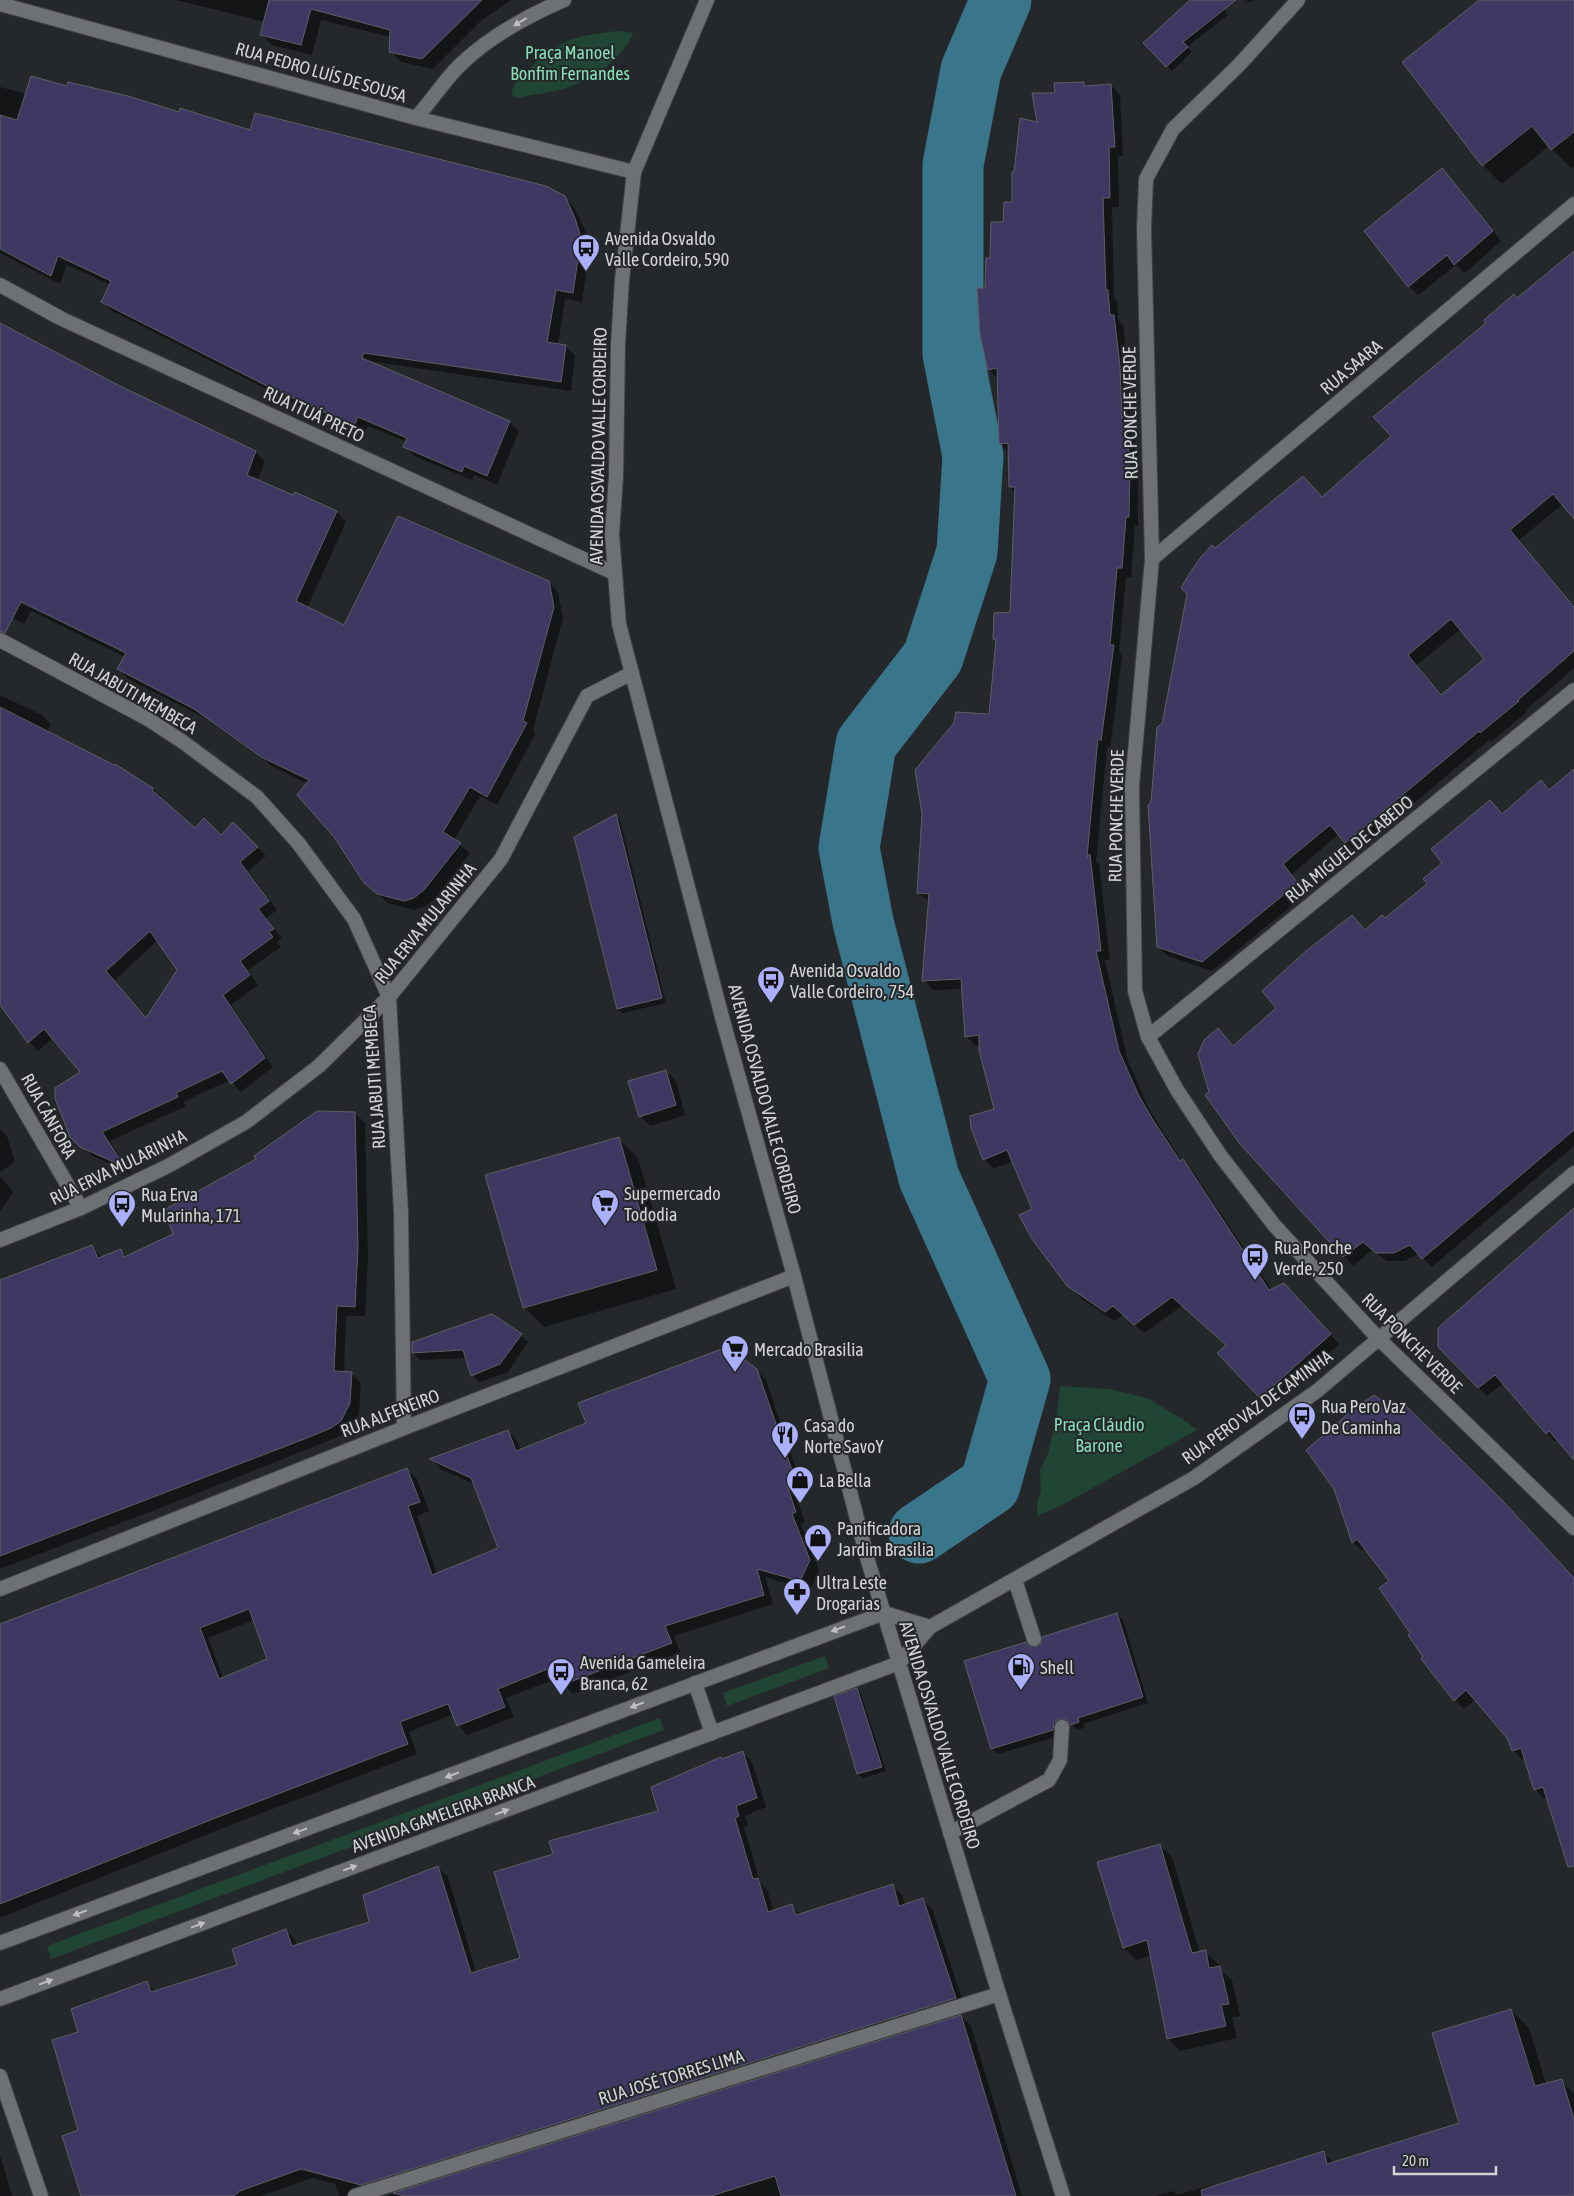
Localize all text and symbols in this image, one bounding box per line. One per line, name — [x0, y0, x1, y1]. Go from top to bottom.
one-way arrow — [514, 17, 527, 26]
street label: RUA PEDRO LUÍS DE SOUSA — [233, 38, 409, 107]
park label: Praça Manoel Bonfim Fernandes — [510, 42, 630, 84]
place label: Avenida Osvaldo Valle Cordeiro, 590 — [605, 228, 729, 270]
bus stop icon: Avenida Osvaldo Valle Cordeiro, 590 — [571, 233, 601, 272]
street label: AVENIDA OSVALDO VALLE CORDEIRO — [585, 327, 611, 565]
street label: RUA SAARA — [1316, 335, 1386, 399]
street label: RUA PONCHE VERDE — [1118, 346, 1142, 480]
street label: RUA ITUÁ PRETO — [260, 381, 368, 447]
street label: RUA JABUTI MEMBECA — [65, 648, 201, 738]
street label: RUA PONCHE VERDE — [1104, 749, 1128, 883]
street label: RUA MIGUEL DE CABEDO — [1281, 791, 1417, 907]
street label: RUA ERVA MULARINHA — [370, 858, 480, 988]
place label: Avenida Osvaldo Valle Cordeiro, 754 — [790, 960, 914, 1002]
bus stop icon: Avenida Osvaldo Valle Cordeiro, 754 — [756, 965, 786, 1004]
street label: AVENIDA OSVALDO VALLE CORDEIRO — [724, 982, 806, 1216]
street label: RUA JABUTI MEMBECA — [358, 1004, 390, 1150]
street label: RUA CÁNFORA — [17, 1070, 81, 1162]
street label: RUA ERVA MULARINHA — [46, 1125, 190, 1209]
place label: Supermercado Tododia — [624, 1183, 721, 1225]
place label: Rua Erva Mularinha, 171 — [141, 1184, 241, 1226]
supermarket icon: Supermercado Tododia — [590, 1188, 620, 1227]
bus stop icon: Rua Erva Mularinha, 171 — [107, 1189, 137, 1228]
place label: Rua Ponche Verde, 250 — [1274, 1237, 1352, 1279]
bus stop icon: Rua Ponche Verde, 250 — [1240, 1242, 1270, 1281]
street label: RUA PONCHE VERDE — [1358, 1289, 1467, 1398]
supermarket icon: Mercado Brasilia — [720, 1334, 750, 1373]
place label: Mercado Brasilia — [754, 1339, 864, 1360]
street label: RUA PERO VAZ DE CAMINHA — [1178, 1345, 1336, 1469]
street label: RUA ALFENEIRO — [338, 1385, 442, 1441]
place label: Rua Pero Vaz De Caminha — [1321, 1396, 1406, 1438]
bus stop icon: Rua Pero Vaz De Caminha — [1287, 1401, 1317, 1440]
park label: Praça Cláudio Barone — [1054, 1414, 1144, 1456]
place label: Casa do Norte SavoY — [804, 1415, 884, 1457]
restaurant icon: Casa do Norte SavoY — [770, 1420, 800, 1459]
shop icon: La Bella — [785, 1465, 815, 1504]
place label: La Bella — [819, 1470, 871, 1491]
place label: Panificadora Jardim Brasilia — [837, 1518, 934, 1560]
shop icon: Panificadora Jardim Brasilia — [803, 1523, 833, 1562]
place label: Ultra Leste Drogarias — [816, 1572, 887, 1614]
pharmacy icon: Ultra Leste Drogarias — [782, 1577, 812, 1616]
street label: AVENIDA OSVALDO VALLE CORDEIRO — [895, 1619, 985, 1851]
one-way arrow — [830, 1625, 845, 1633]
place label: Avenida Gameleira Branca, 62 — [580, 1652, 706, 1694]
fuel station icon: Shell — [1006, 1652, 1036, 1691]
bus stop icon: Avenida Gameleira Branca, 62 — [546, 1657, 576, 1696]
place label: Shell — [1040, 1657, 1074, 1678]
one-way arrow — [629, 1701, 644, 1709]
street label: AVENIDA GAMELEIRA BRANCA — [349, 1771, 537, 1857]
one-way arrow — [444, 1771, 459, 1779]
one-way arrow — [495, 1808, 510, 1815]
one-way arrow — [292, 1828, 307, 1835]
one-way arrow — [343, 1864, 358, 1872]
one-way arrow — [72, 1909, 87, 1917]
one-way arrow — [191, 1921, 206, 1929]
one-way arrow — [38, 1978, 53, 1985]
street label: RUA JOSÉ TORRES LIMA — [596, 2045, 746, 2109]
scale bar — [1394, 2144, 1496, 2176]
text: 20 m — [1402, 2152, 1429, 2169]

